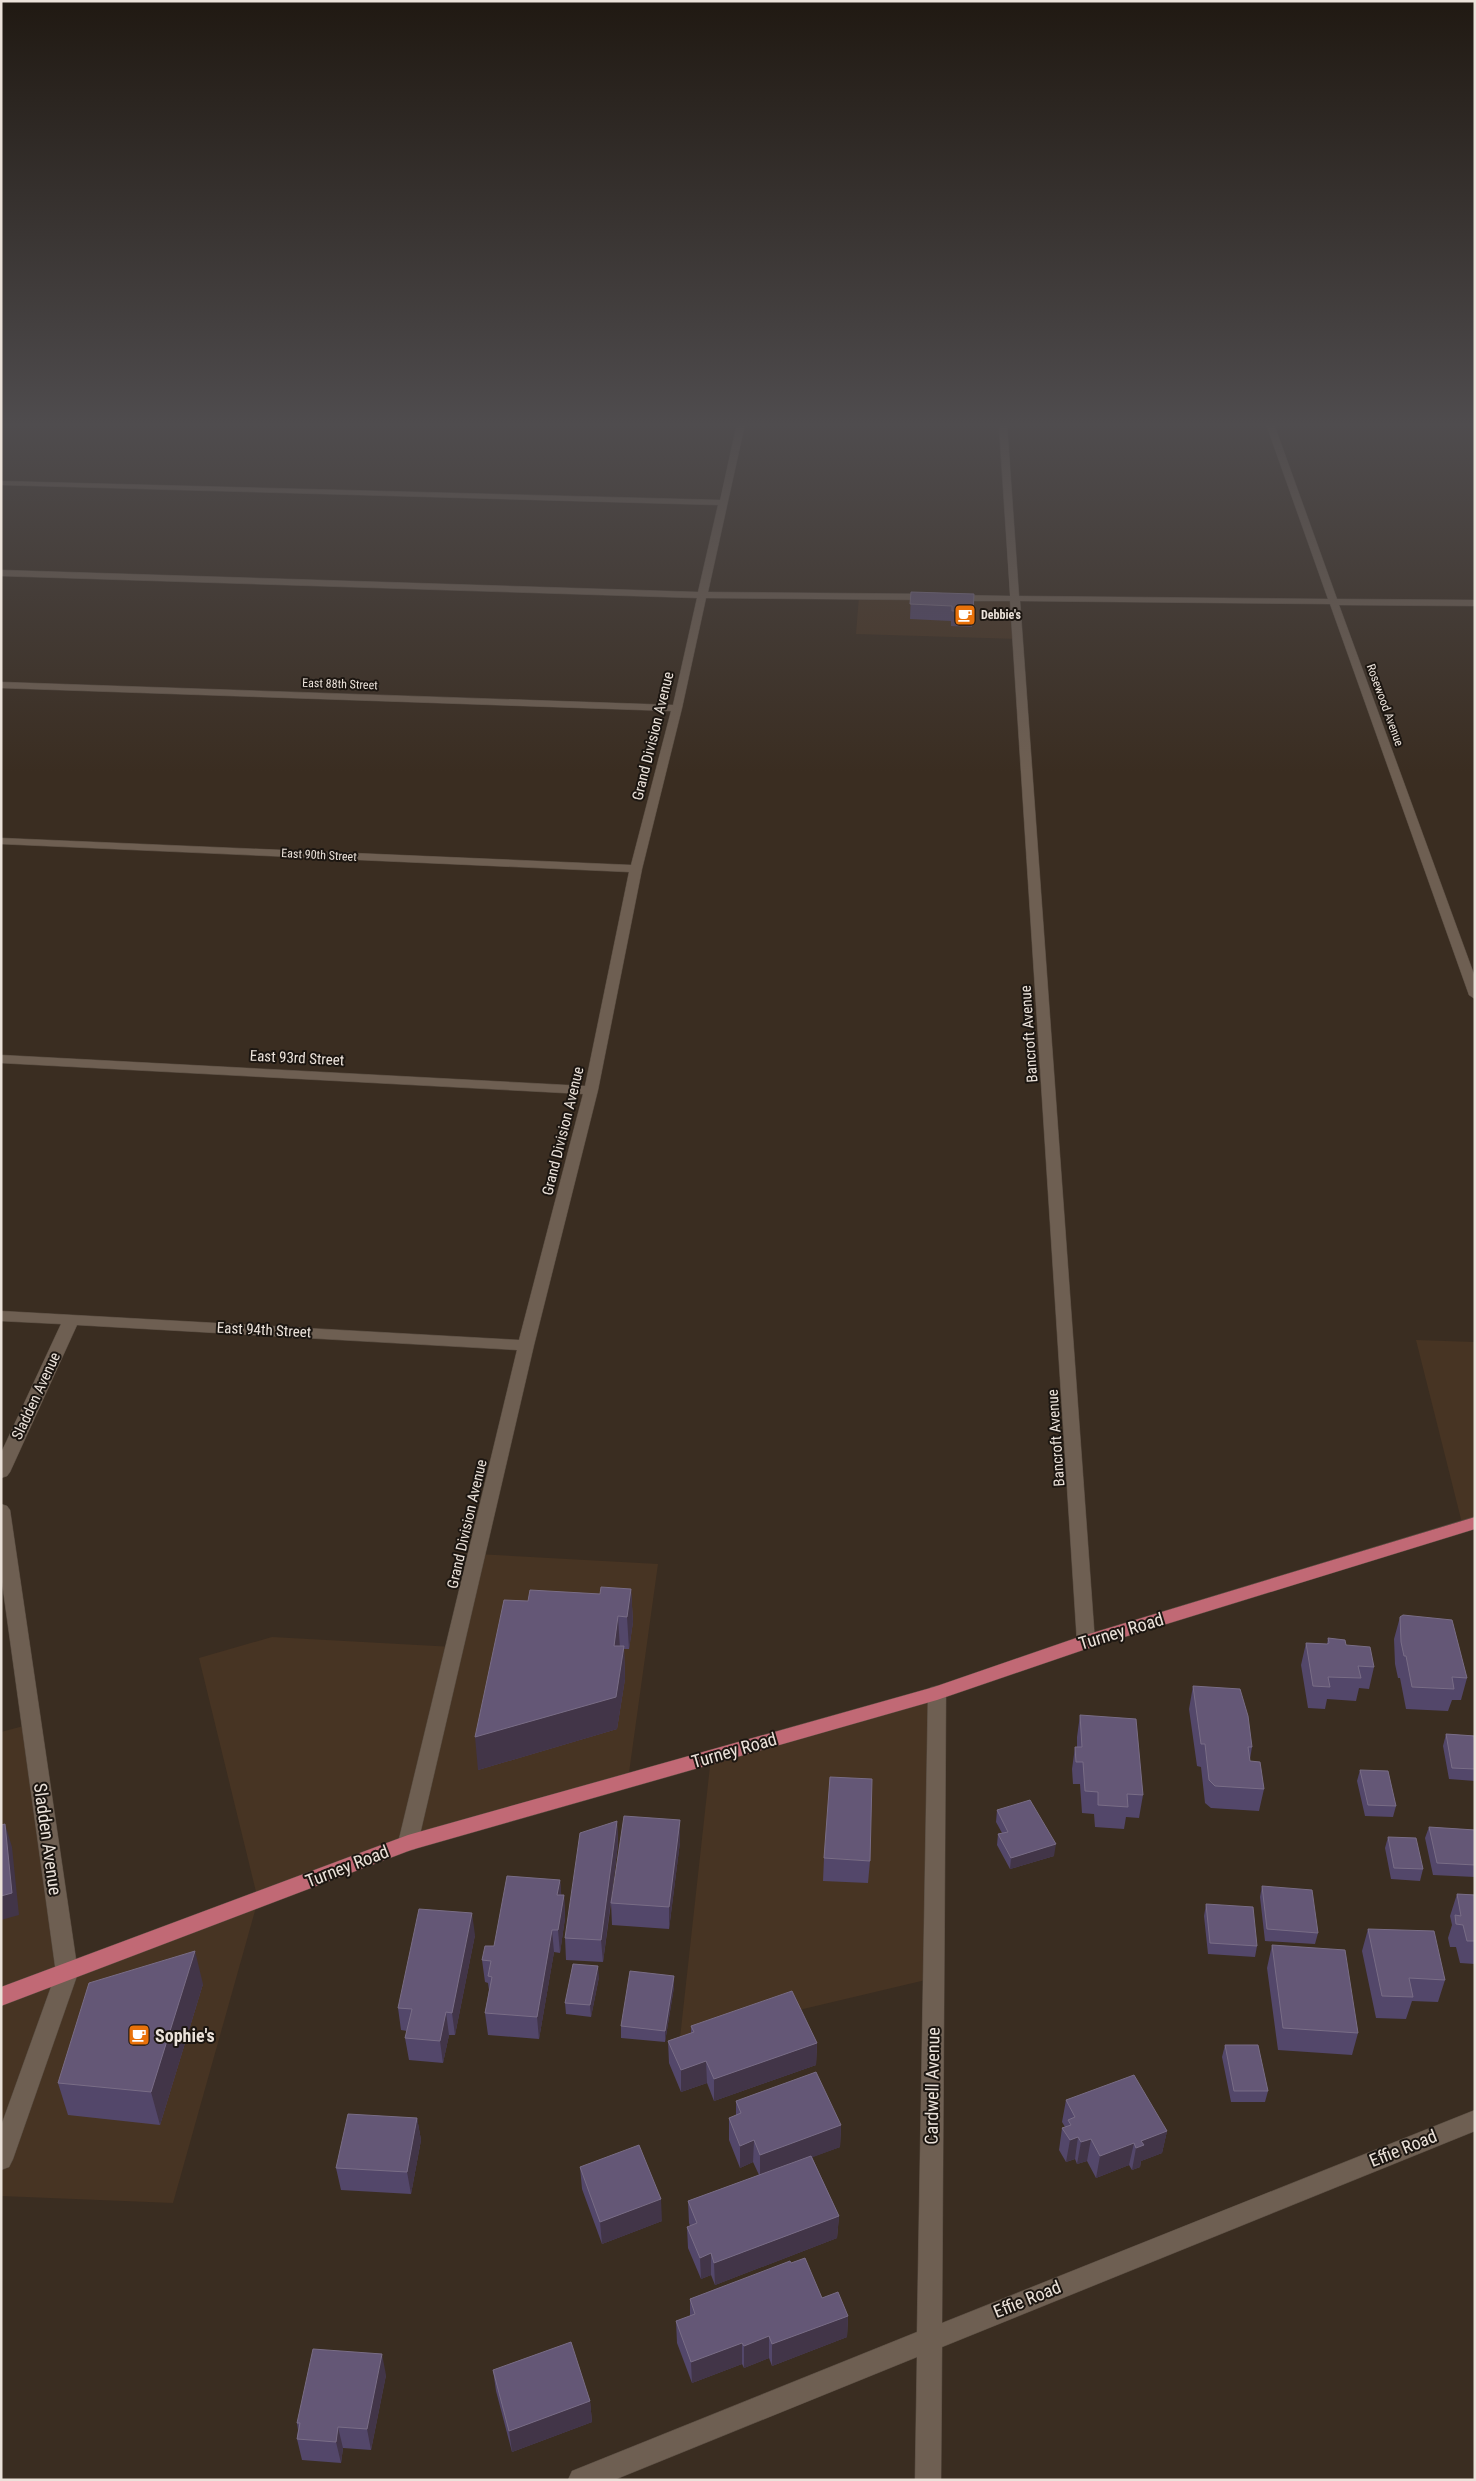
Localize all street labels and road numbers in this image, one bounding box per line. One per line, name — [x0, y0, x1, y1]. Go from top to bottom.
street label: Rosewood Avenue — [1364, 662, 1407, 748]
street label: Grand Division Avenue — [628, 670, 678, 802]
street label: East 88th Street — [302, 676, 378, 692]
street label: East 90th Street — [281, 846, 358, 864]
street label: Bancroft Avenue — [1017, 985, 1041, 1083]
street label: East 93rd Street — [249, 1047, 345, 1069]
street label: Grand Division Avenue — [538, 1065, 588, 1197]
street label: East 94th Street — [216, 1319, 312, 1341]
street label: Sladden Avenue — [8, 1350, 64, 1442]
street label: Bancroft Avenue — [1044, 1389, 1068, 1487]
street label: Grand Division Avenue — [443, 1458, 491, 1590]
street label: Turney Road — [1076, 1608, 1166, 1654]
street label: Turney Road — [689, 1728, 779, 1772]
street label: Sladden Avenue — [30, 1782, 66, 1896]
street label: Turney Road — [302, 1841, 392, 1891]
street label: Cardwell Avenue — [920, 2027, 944, 2145]
street label: Effie Road — [1366, 2125, 1440, 2171]
street label: Effie Road — [990, 2276, 1064, 2322]

